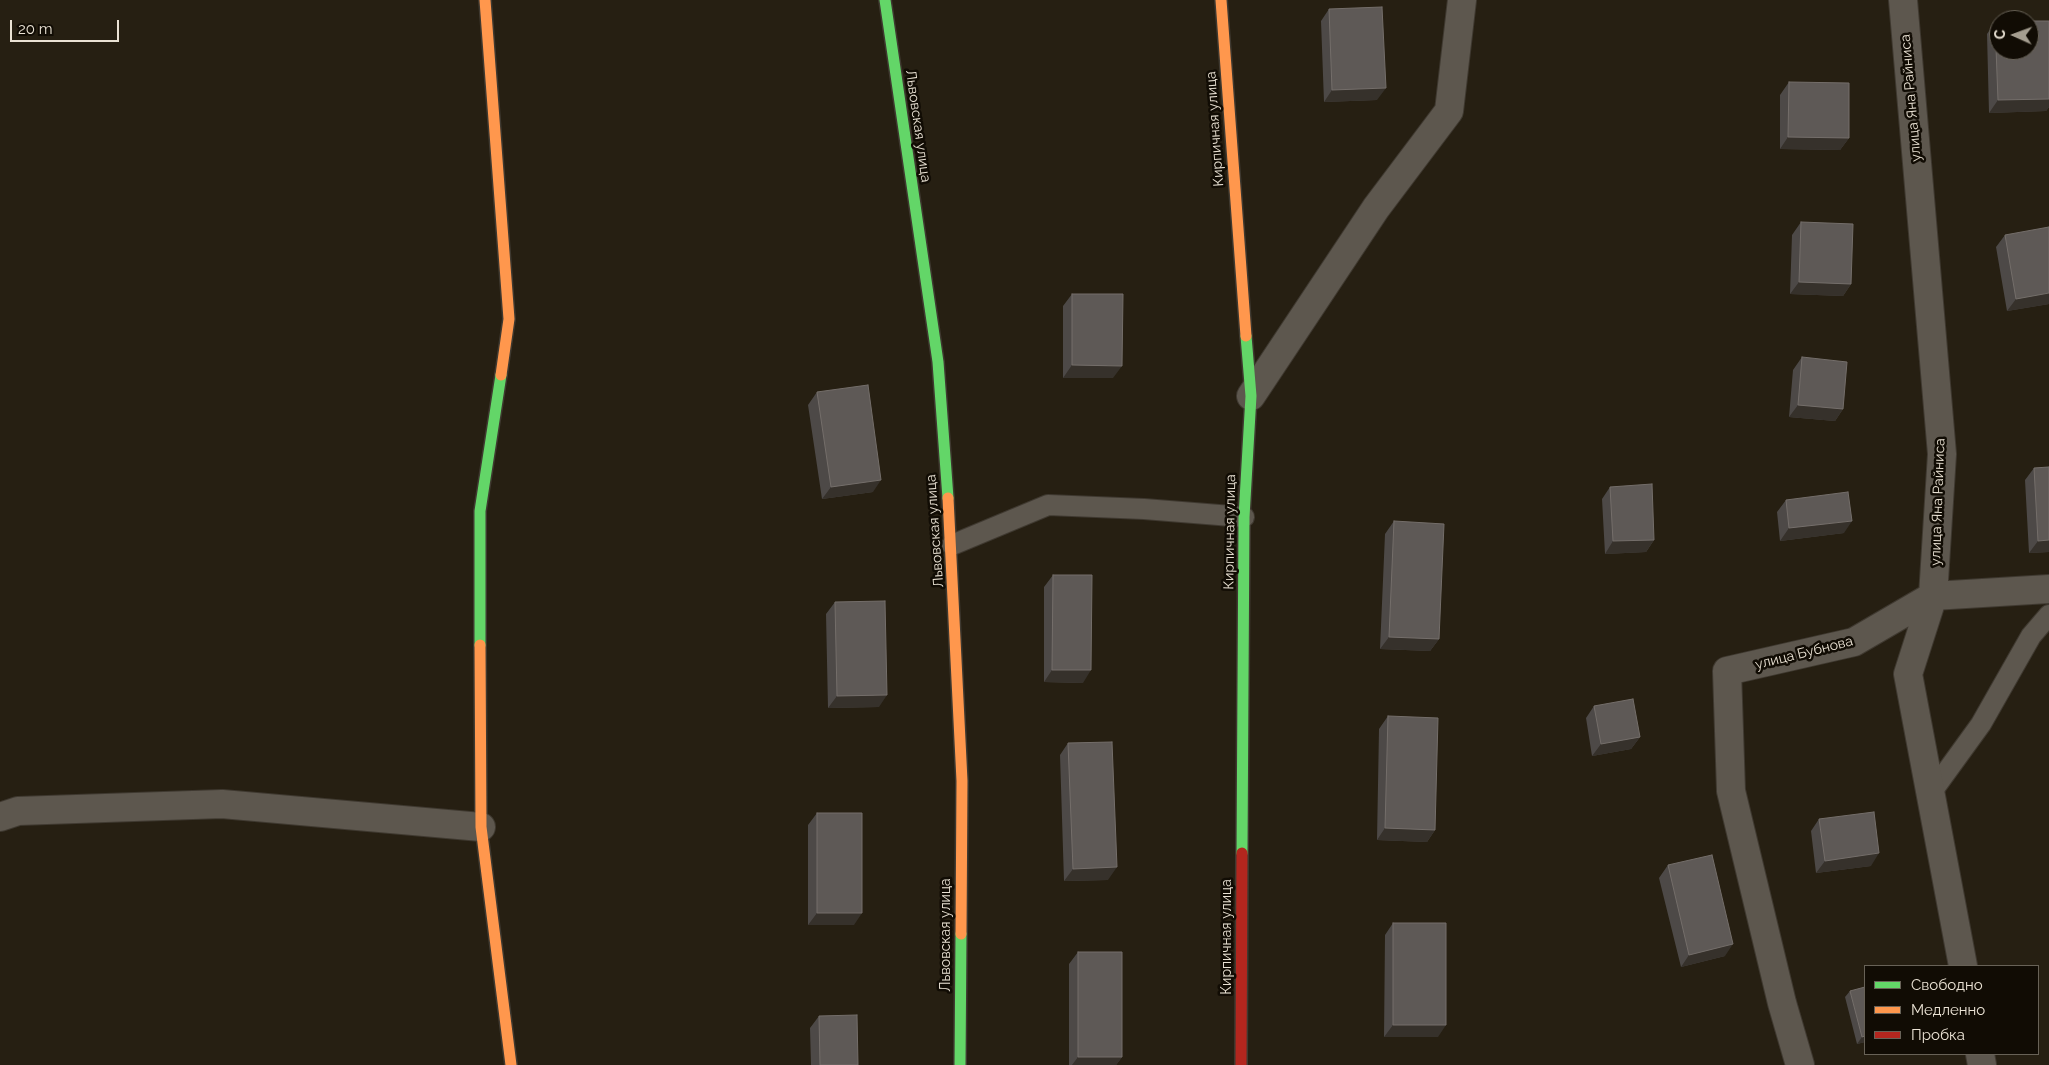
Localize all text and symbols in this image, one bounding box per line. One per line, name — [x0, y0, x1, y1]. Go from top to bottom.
scale bar — [12, 10, 121, 42]
north arrow — [1989, 10, 2039, 60]
text: 20 m — [18, 20, 53, 38]
text: С — [1992, 29, 2008, 40]
street label: улица Яна Райниса — [1897, 34, 1925, 162]
street label: Львовская улица — [902, 69, 934, 183]
street label: Кирпичная улица — [1203, 71, 1227, 187]
street label: улица Яна Райниса — [1927, 438, 1949, 566]
street label: Львовская улица — [923, 474, 947, 588]
street label: Кирпичная улица — [1221, 474, 1239, 590]
street label: улица Бубнова — [1753, 633, 1855, 673]
street label: Львовская улица — [938, 878, 954, 992]
street label: Кирпичная улица — [1219, 879, 1235, 995]
legend — [1864, 965, 2039, 1055]
text: Свободно — [1911, 976, 1983, 994]
text: Медленно — [1911, 1001, 1985, 1019]
text: Пробка — [1911, 1026, 1965, 1044]

